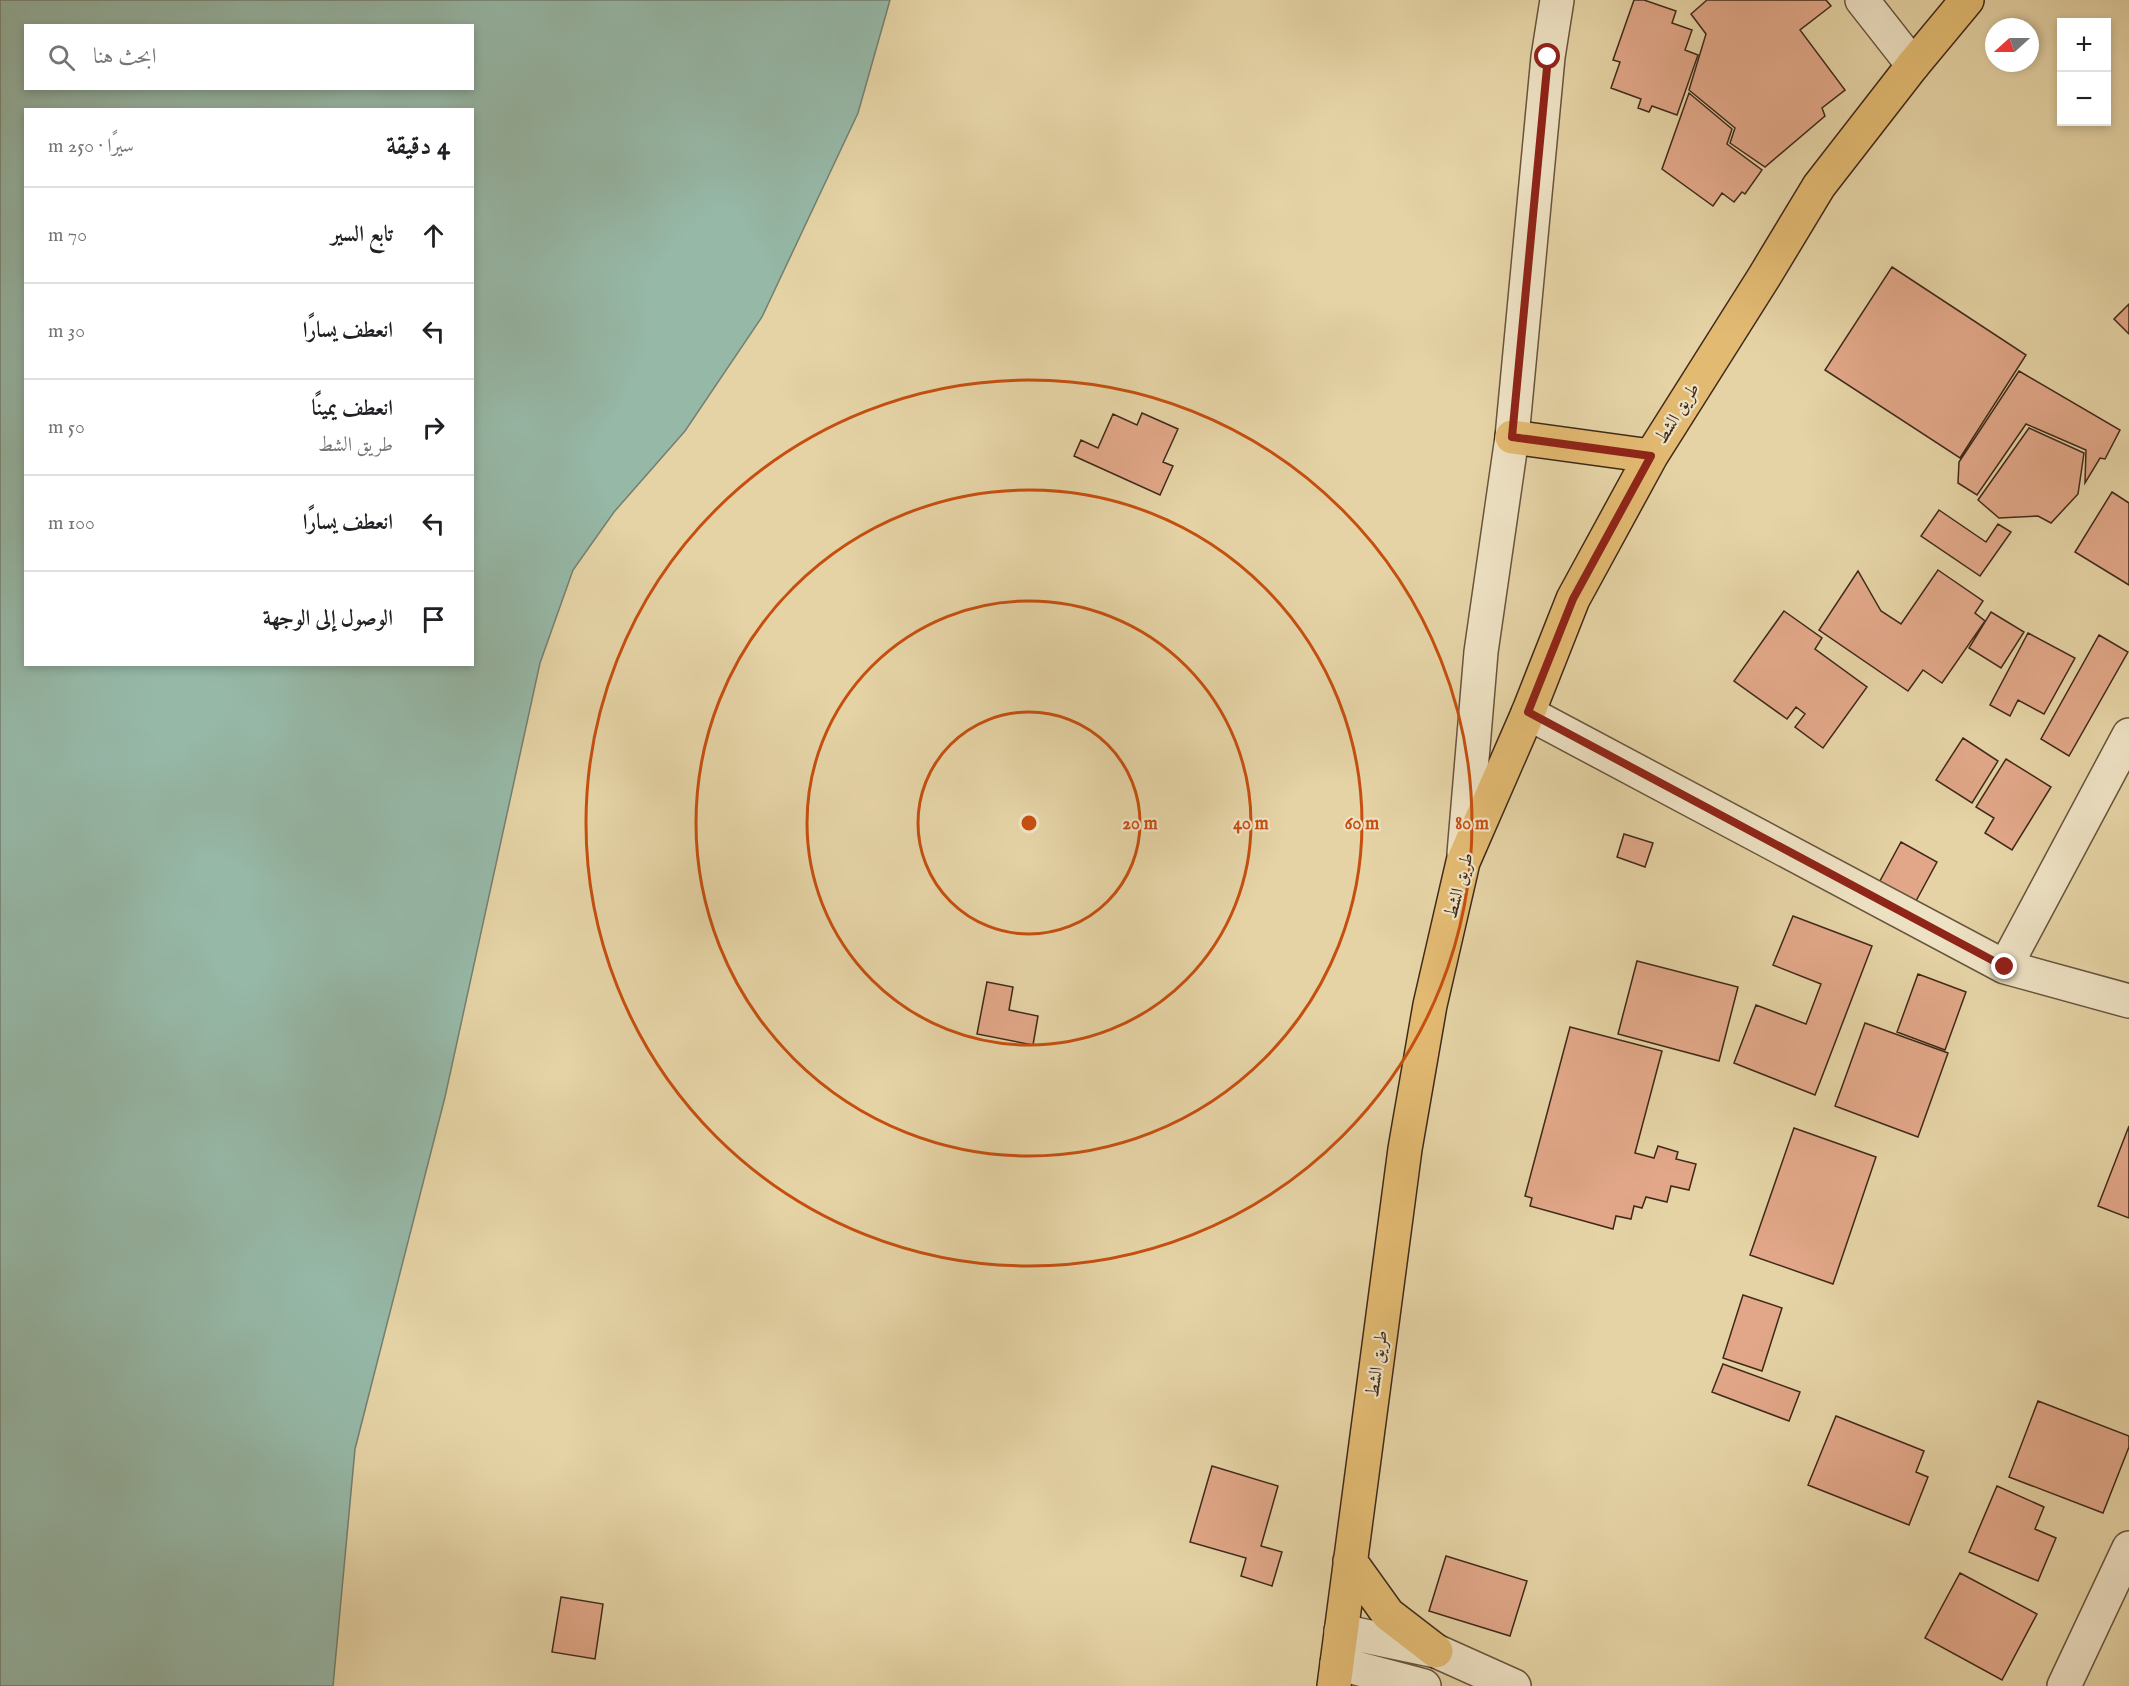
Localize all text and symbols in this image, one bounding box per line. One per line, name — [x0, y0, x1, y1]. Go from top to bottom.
north arrow — [1985, 18, 2039, 72]
map controls — [2057, 18, 2111, 126]
button: + — [2057, 18, 2111, 72]
search box — [24, 24, 474, 90]
icon: search — [45, 41, 78, 74]
text: ابحث هنا — [93, 43, 156, 71]
route start — [1534, 43, 1560, 69]
button: − — [2057, 72, 2111, 126]
text: 4 دقيقة — [386, 130, 450, 163]
text: سيرًا · 250 m — [48, 134, 134, 159]
icon: ahead — [417, 219, 450, 252]
text: تابع السير — [331, 221, 393, 249]
text: 70 m — [48, 223, 87, 248]
icon: left — [417, 315, 450, 348]
text: انعطف يسارًا — [303, 317, 393, 345]
text: 30 m — [48, 319, 85, 344]
street label: طريق الشط — [1650, 379, 1706, 449]
text: انعطف يمينًا — [312, 395, 393, 423]
icon: right — [417, 411, 450, 444]
text: 50 m — [48, 415, 85, 440]
text: طريق الشط — [318, 433, 393, 458]
icon: left — [417, 507, 450, 540]
text: انعطف يسارًا — [303, 509, 393, 537]
text: 100 m — [48, 511, 95, 536]
icon: arrive — [417, 603, 450, 636]
text: الوصول إلى الوجهة — [263, 605, 393, 633]
centre of rings — [1019, 813, 1039, 833]
text: 20 m — [1122, 813, 1158, 836]
text: 40 m — [1233, 813, 1269, 836]
text: 60 m — [1345, 813, 1379, 836]
text: 80 m — [1455, 813, 1489, 836]
street label: طريق الشط — [1440, 850, 1480, 922]
route end — [1991, 953, 2017, 979]
street label: طريق الشط — [1362, 1329, 1394, 1399]

